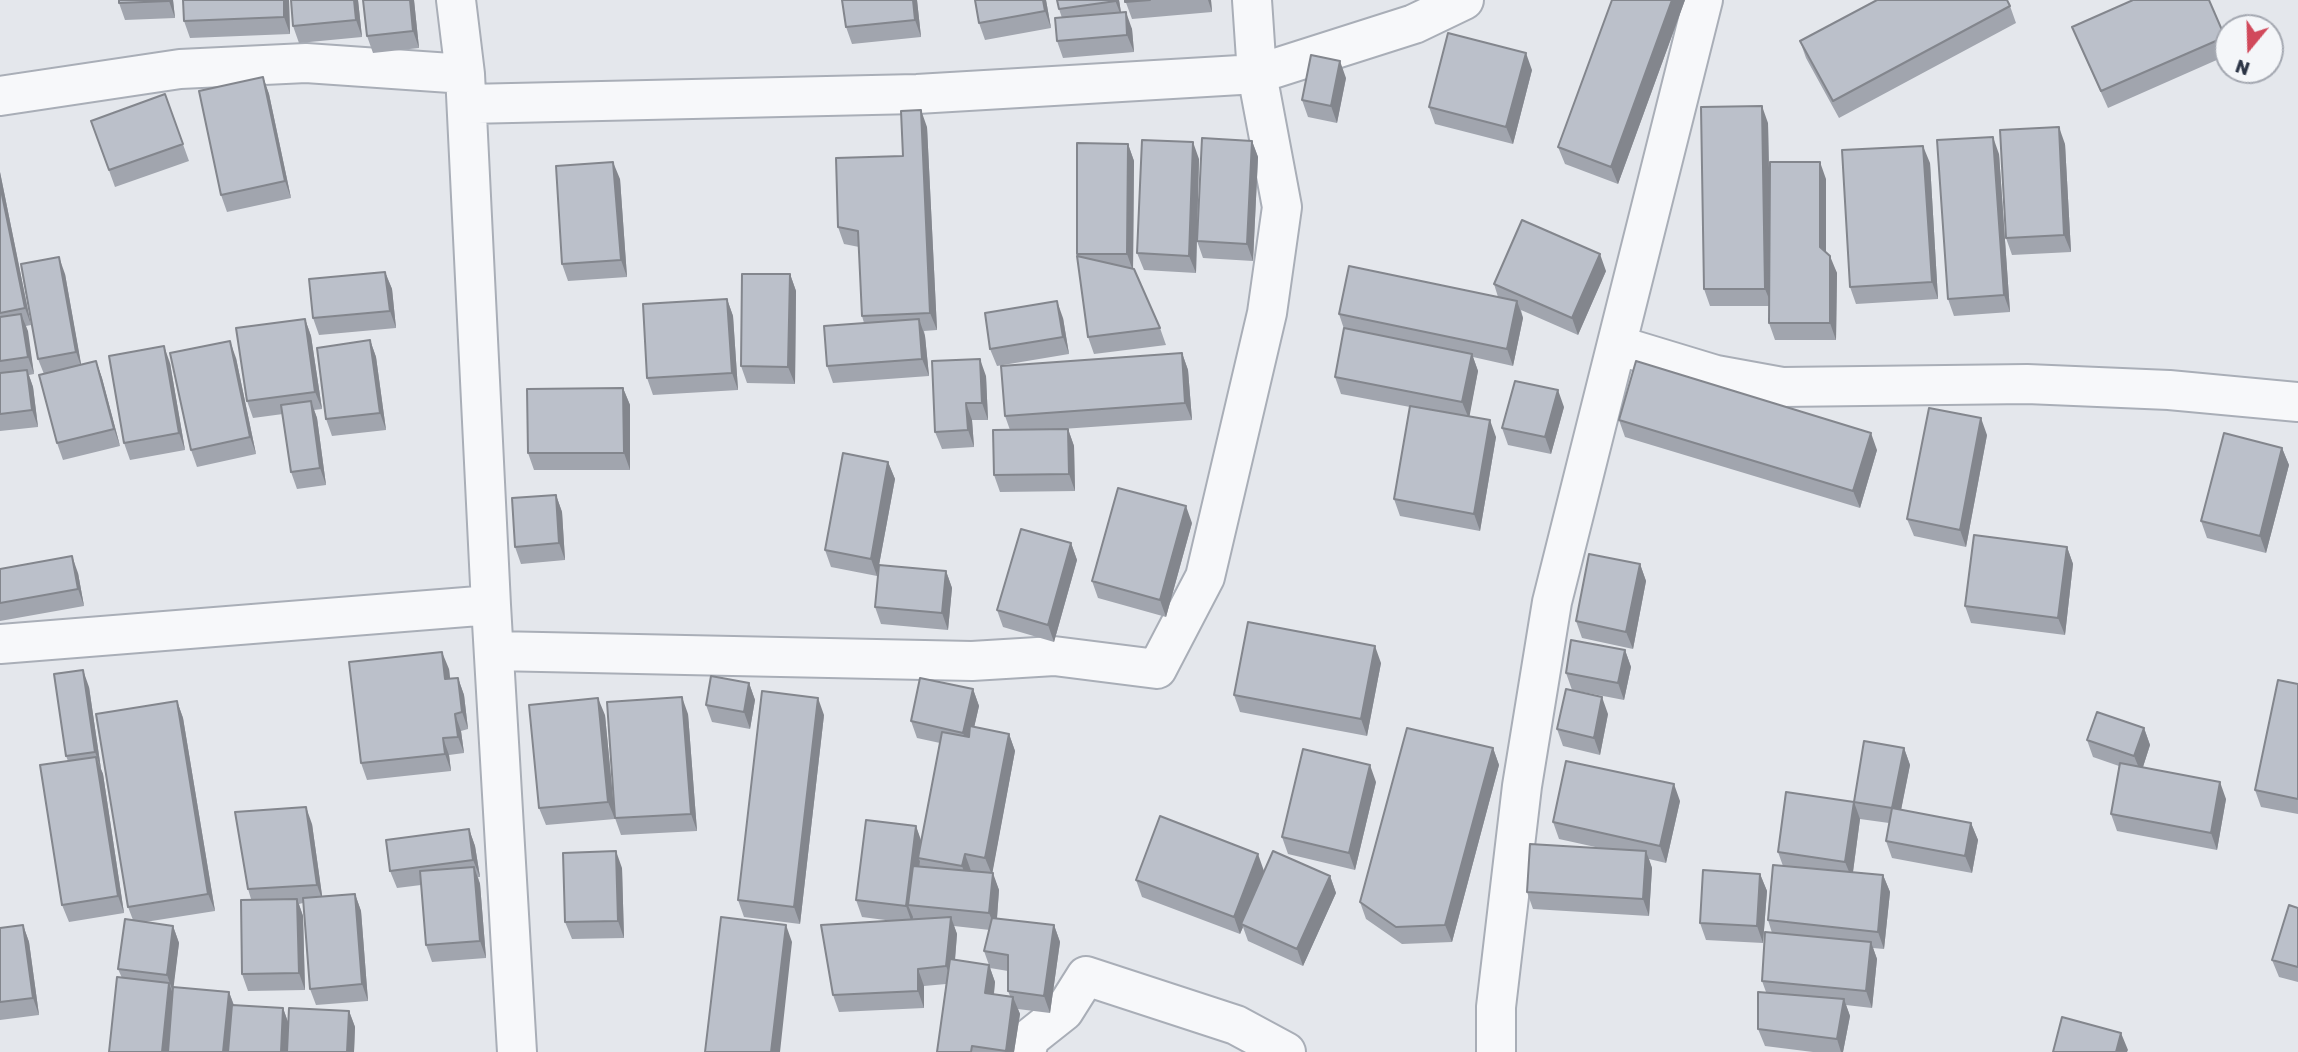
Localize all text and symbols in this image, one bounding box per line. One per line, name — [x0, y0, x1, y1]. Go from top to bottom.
north arrow — [2214, 14, 2284, 84]
text: N — [2232, 54, 2253, 81]

